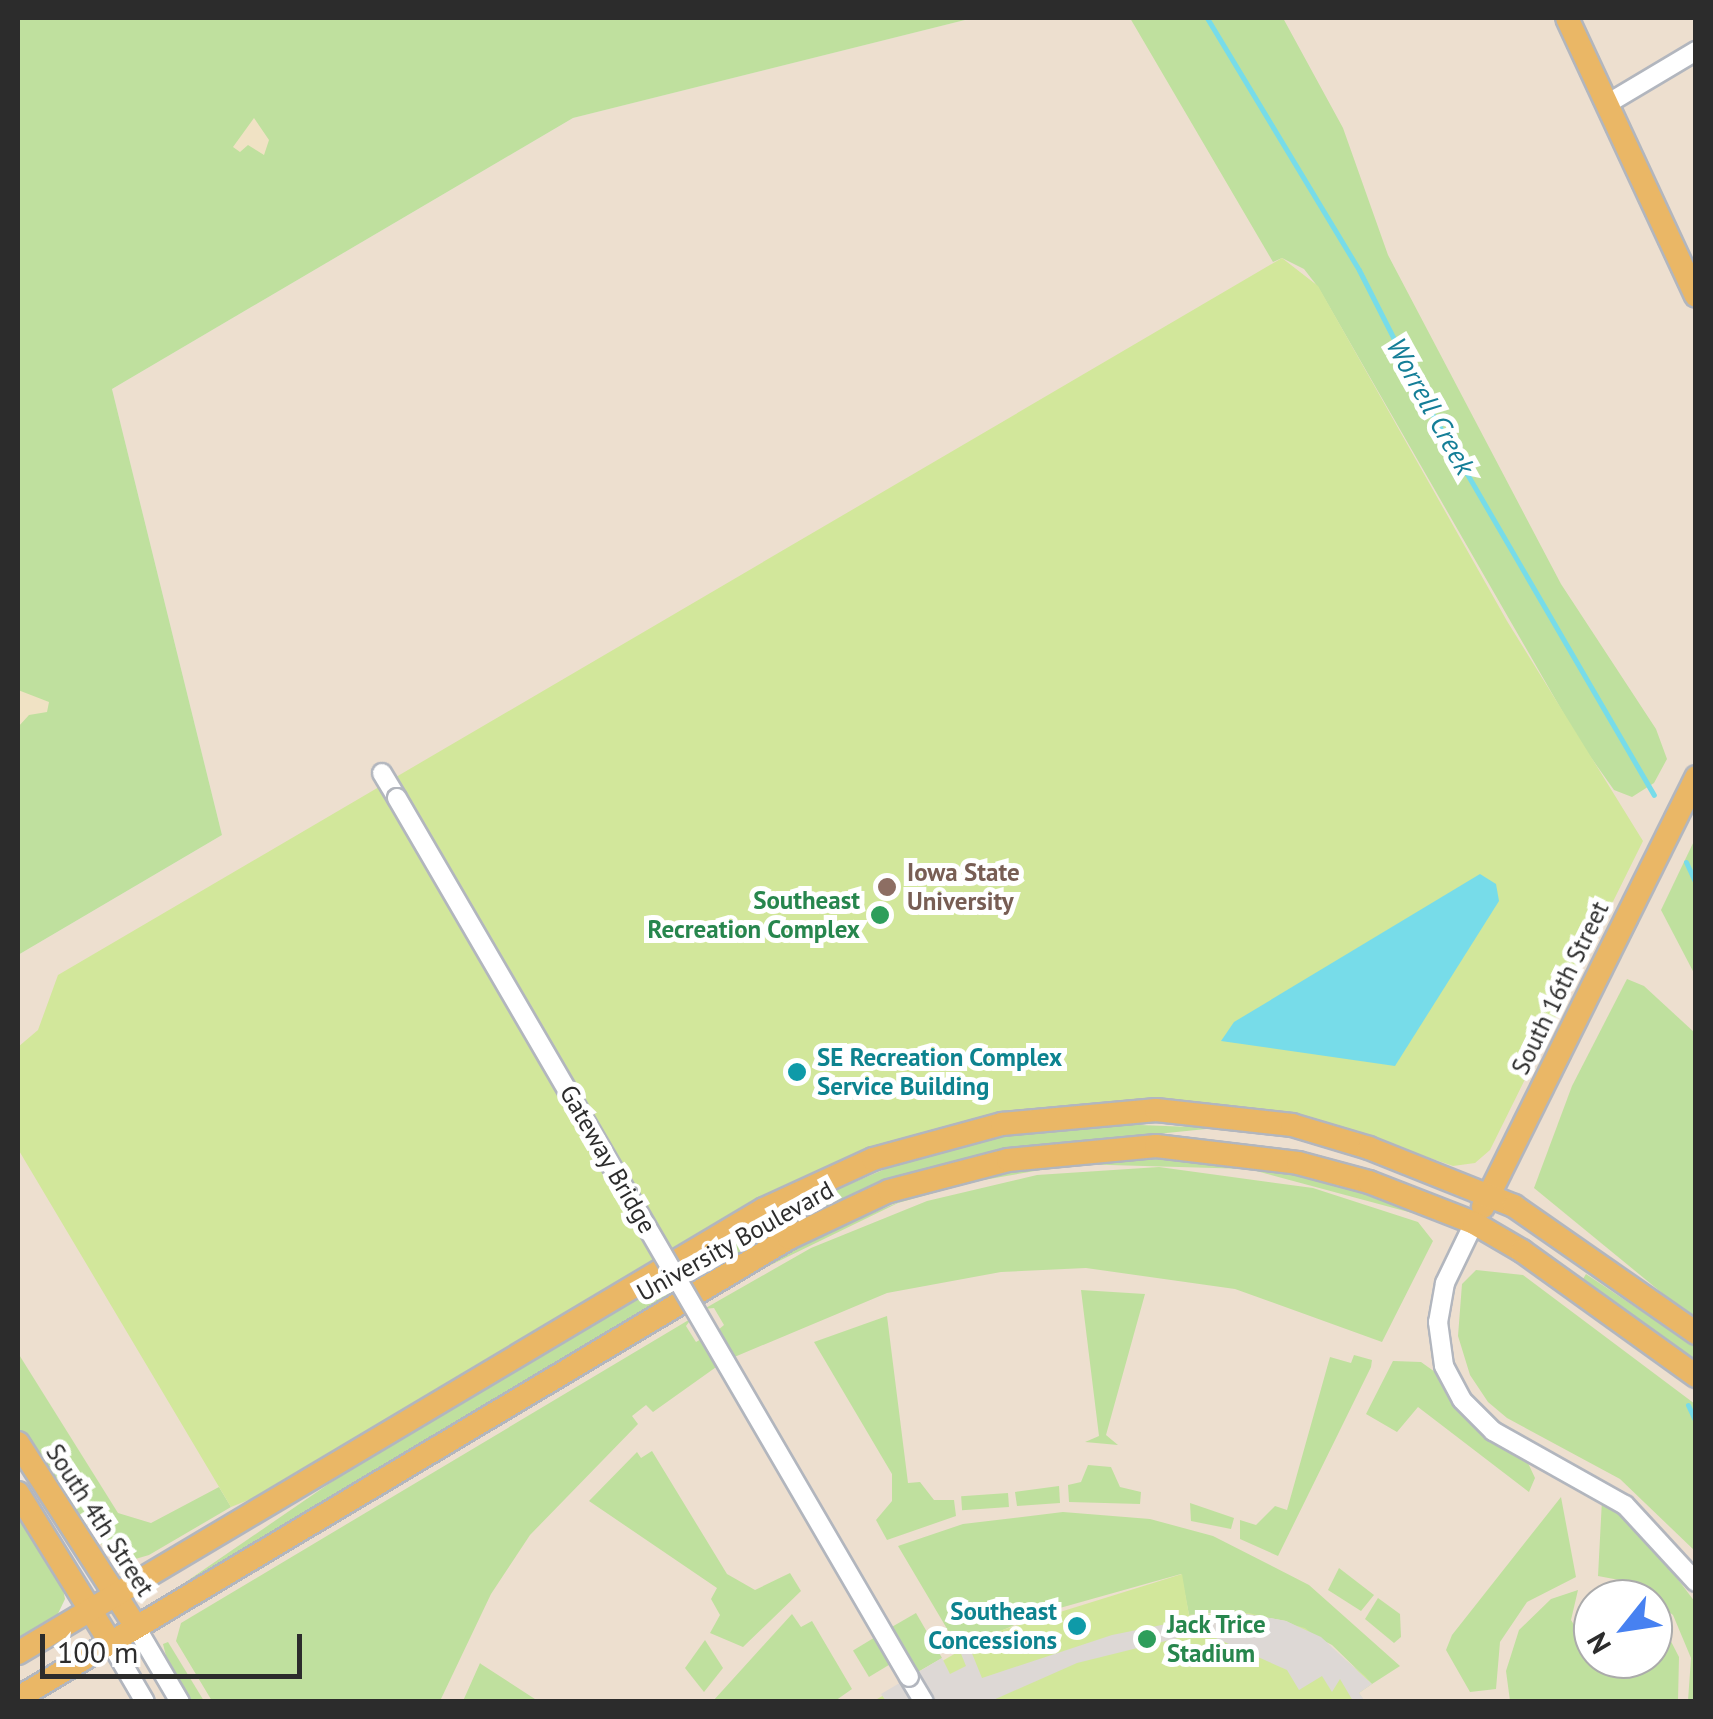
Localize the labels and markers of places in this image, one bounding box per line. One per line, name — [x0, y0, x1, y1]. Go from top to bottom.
place label: Iowa State University — [907, 858, 1020, 917]
marker: Iowa State University — [876, 876, 898, 898]
place label: Southeast Recreation Complex — [647, 886, 860, 945]
marker: Southeast Recreation Complex — [869, 904, 891, 926]
place label: SE Recreation Complex Service Building — [817, 1043, 1062, 1102]
marker: SE Recreation Complex Service Building — [786, 1061, 808, 1083]
place label: Southeast Concessions — [928, 1597, 1057, 1656]
place label: Jack Trice Stadium — [1167, 1610, 1267, 1669]
marker: Southeast Concessions — [1066, 1615, 1088, 1637]
marker: Jack Trice Stadium — [1136, 1628, 1158, 1650]

